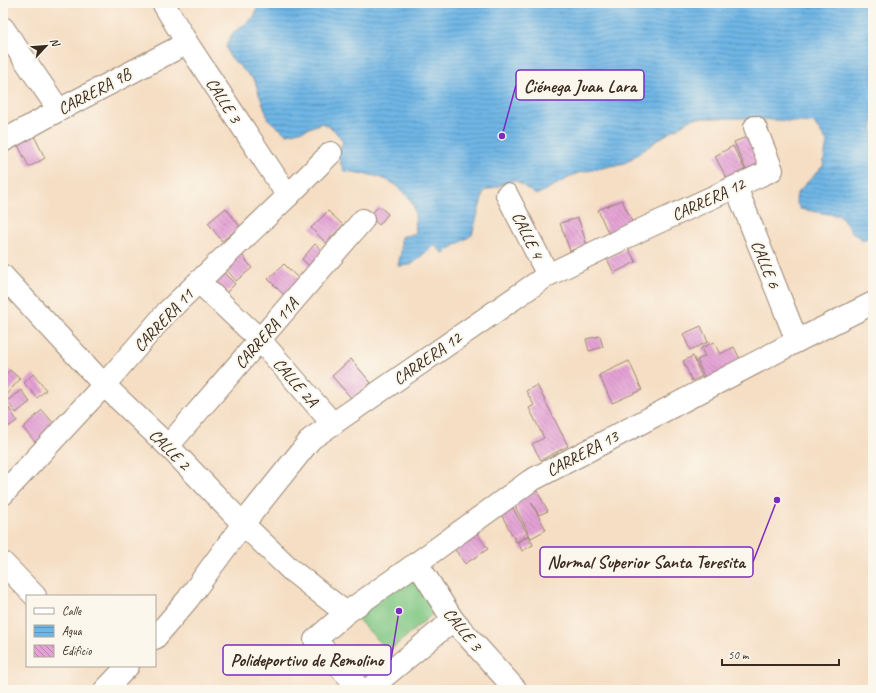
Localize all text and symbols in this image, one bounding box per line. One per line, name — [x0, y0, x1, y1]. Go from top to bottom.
north arrow — [26, 26, 66, 66]
text: N — [47, 35, 64, 50]
street label: CARRERA 9B — [54, 63, 135, 119]
callout: Ciénega Juan Lara — [516, 70, 644, 100]
street label: CALLE 3 — [201, 74, 247, 128]
text: Ciénega Juan Lara — [524, 75, 638, 97]
street label: CARRERA 12 — [668, 173, 749, 226]
street label: CALLE 4 — [507, 208, 549, 264]
street label: CALLE 6 — [746, 237, 785, 292]
street label: CARRERA 11 — [129, 284, 199, 356]
street label: CARRERA 11A — [230, 293, 304, 373]
street label: CARRERA 12 — [389, 327, 467, 389]
street label: CALLE 2A — [269, 353, 324, 412]
street label: CALLE 2 — [145, 424, 196, 475]
street label: CARRERA 13 — [543, 425, 623, 481]
callout: Normal Superior Santa Teresita — [540, 547, 753, 577]
text: Normal Superior Santa Teresita — [547, 551, 746, 573]
legend — [26, 595, 156, 667]
text: Calle — [62, 603, 82, 619]
street label: CALLE 3 — [439, 603, 487, 656]
text: Agua — [62, 623, 83, 639]
scale bar — [722, 641, 839, 667]
text: Edificio — [62, 643, 92, 659]
callout: Polideportivo de Remolino — [223, 645, 391, 675]
text: 50 m — [728, 647, 750, 663]
text: Polideportivo de Remolino — [231, 649, 385, 671]

